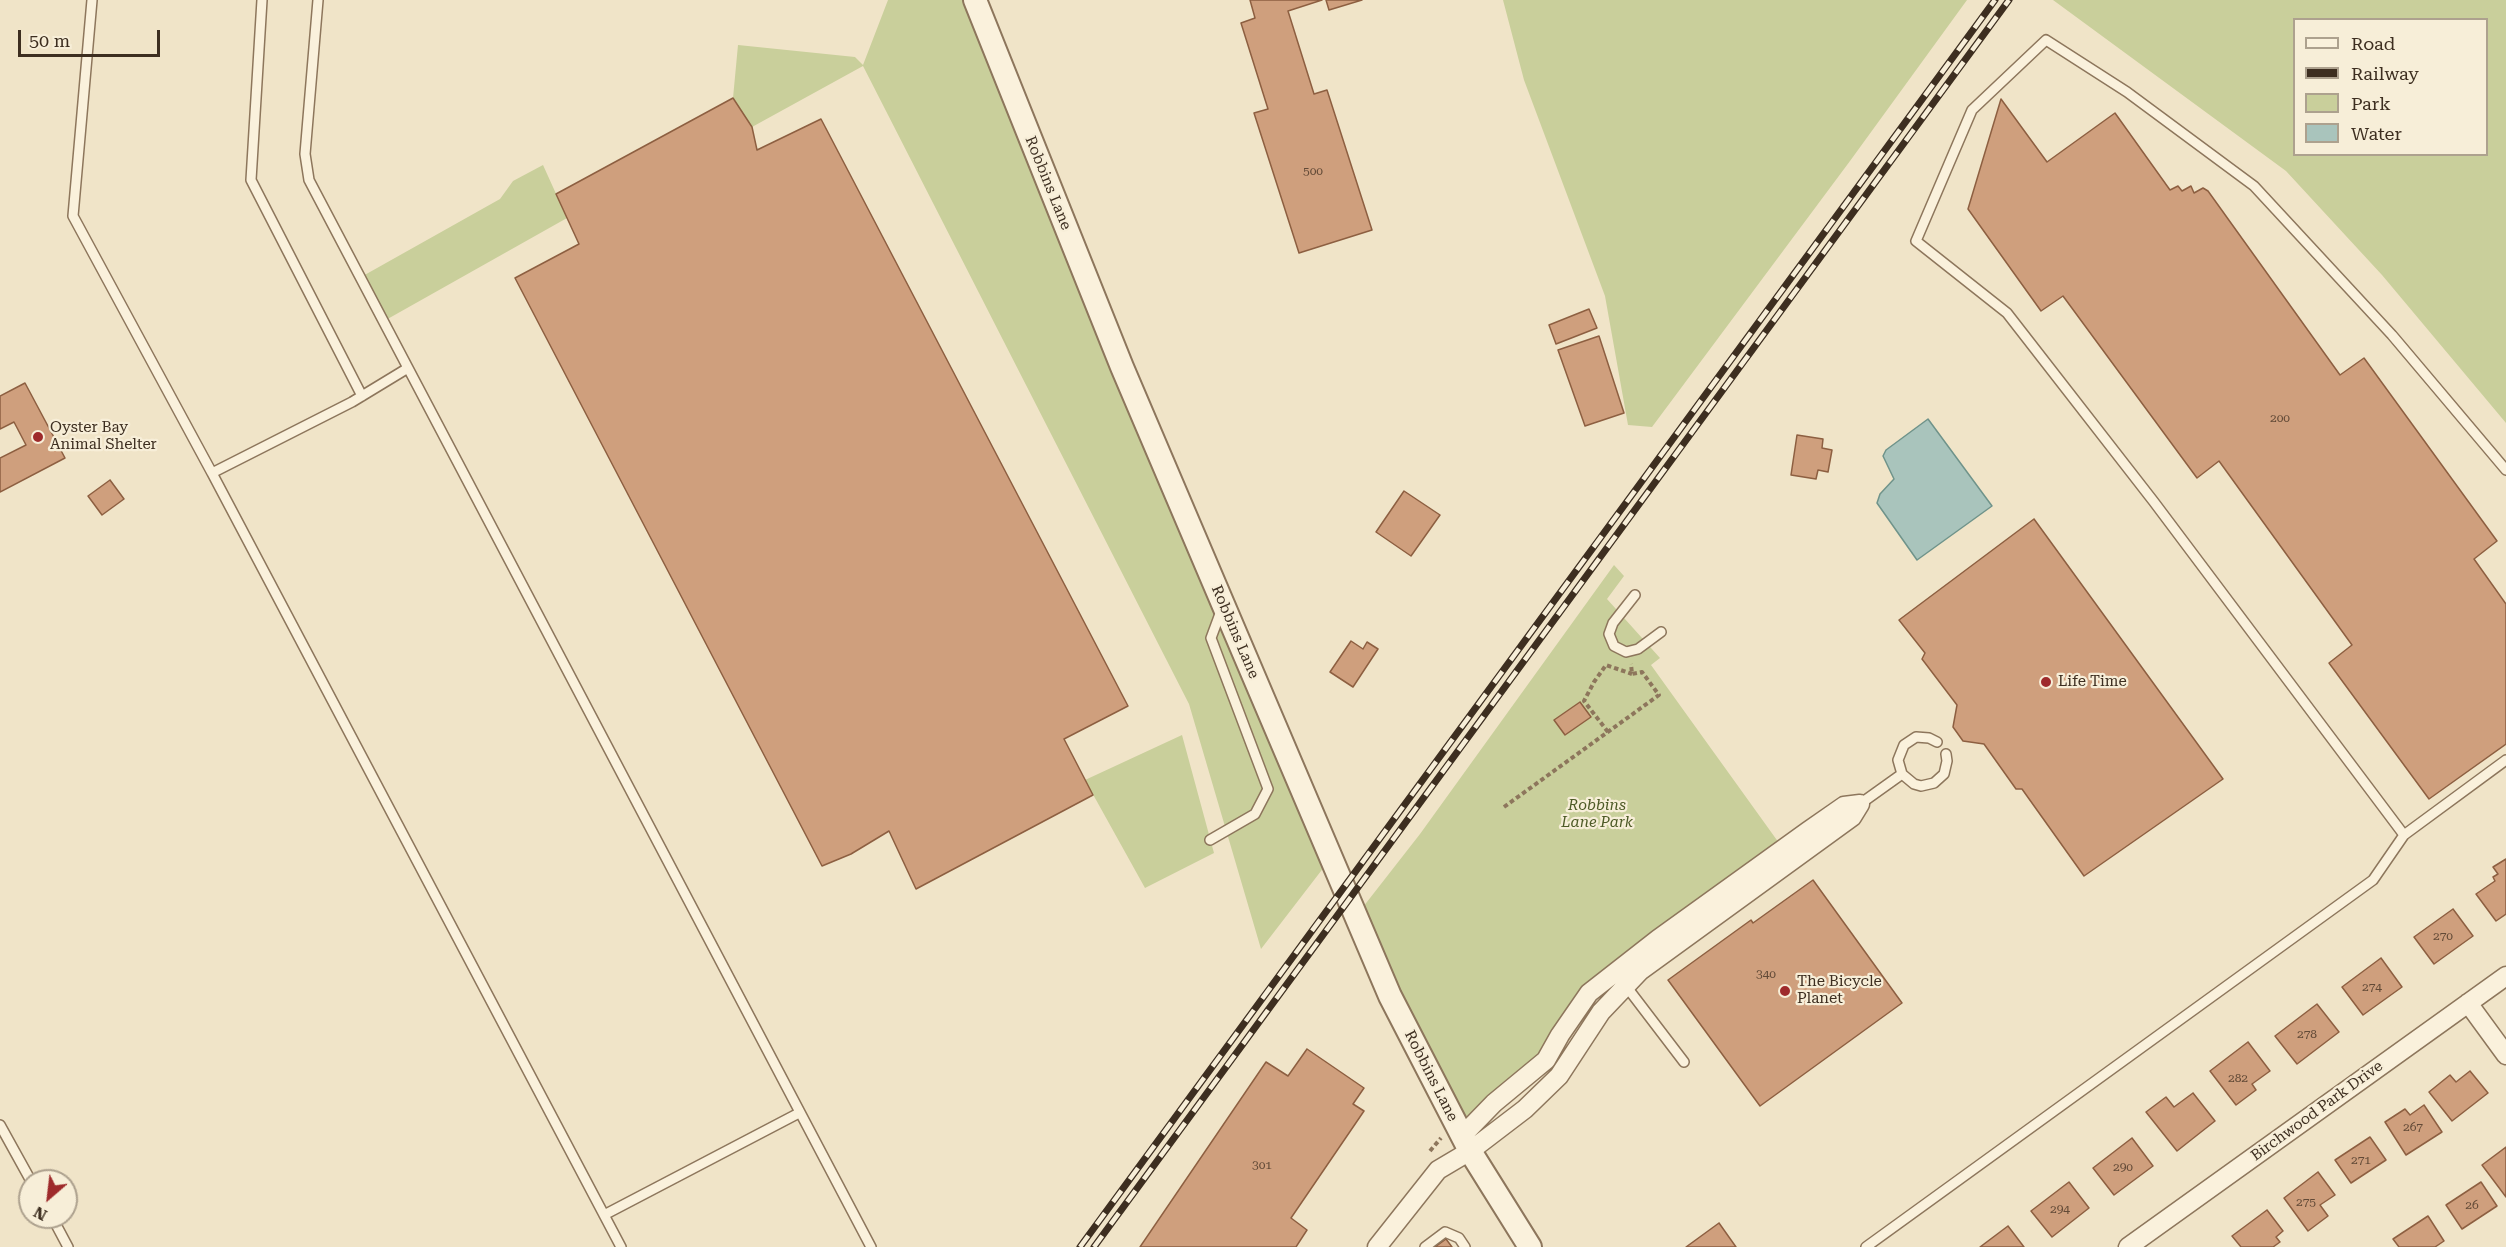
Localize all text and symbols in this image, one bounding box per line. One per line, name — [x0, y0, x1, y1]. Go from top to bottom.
scale bar — [21, 18, 164, 56]
legend — [2293, 18, 2488, 156]
text: 50 m — [29, 30, 70, 51]
text: Road — [2351, 33, 2395, 54]
text: Railway — [2351, 63, 2419, 84]
text: Park — [2351, 93, 2391, 114]
text: Water — [2351, 123, 2402, 144]
street label: Robbins Lane — [1021, 133, 1075, 233]
house number: 500 — [1303, 164, 1323, 178]
house number: 200 — [2270, 411, 2290, 425]
place label: Oyster Bay Animal Shelter — [50, 419, 157, 454]
marker: Oyster Bay Animal Shelter — [31, 430, 45, 444]
street label: Robbins Lane — [1207, 583, 1263, 681]
place label: Life Time — [2058, 673, 2127, 691]
marker: Life Time — [2039, 675, 2053, 689]
park label: Robbins Lane Park — [1561, 797, 1633, 832]
house number: 270 — [2433, 929, 2453, 943]
house number: 340 — [1756, 967, 1776, 981]
place label: The Bicycle Planet — [1797, 973, 1882, 1008]
house number: 274 — [2362, 980, 2382, 994]
marker: The Bicycle Planet — [1778, 984, 1792, 998]
house number: 278 — [2297, 1027, 2317, 1041]
street label: Robbins Lane — [1400, 1028, 1462, 1124]
street label: Birchwood Park Drive — [2248, 1057, 2386, 1165]
house number: 282 — [2228, 1071, 2248, 1085]
house number: 267 — [2403, 1120, 2423, 1134]
house number: 271 — [2351, 1153, 2371, 1167]
house number: 301 — [1252, 1158, 1272, 1172]
house number: 290 — [2113, 1160, 2133, 1174]
north arrow — [18, 1169, 78, 1229]
house number: 275 — [2296, 1195, 2316, 1209]
house number: 26 — [2465, 1198, 2479, 1212]
text: N — [30, 1202, 50, 1225]
house number: 294 — [2050, 1202, 2070, 1216]

